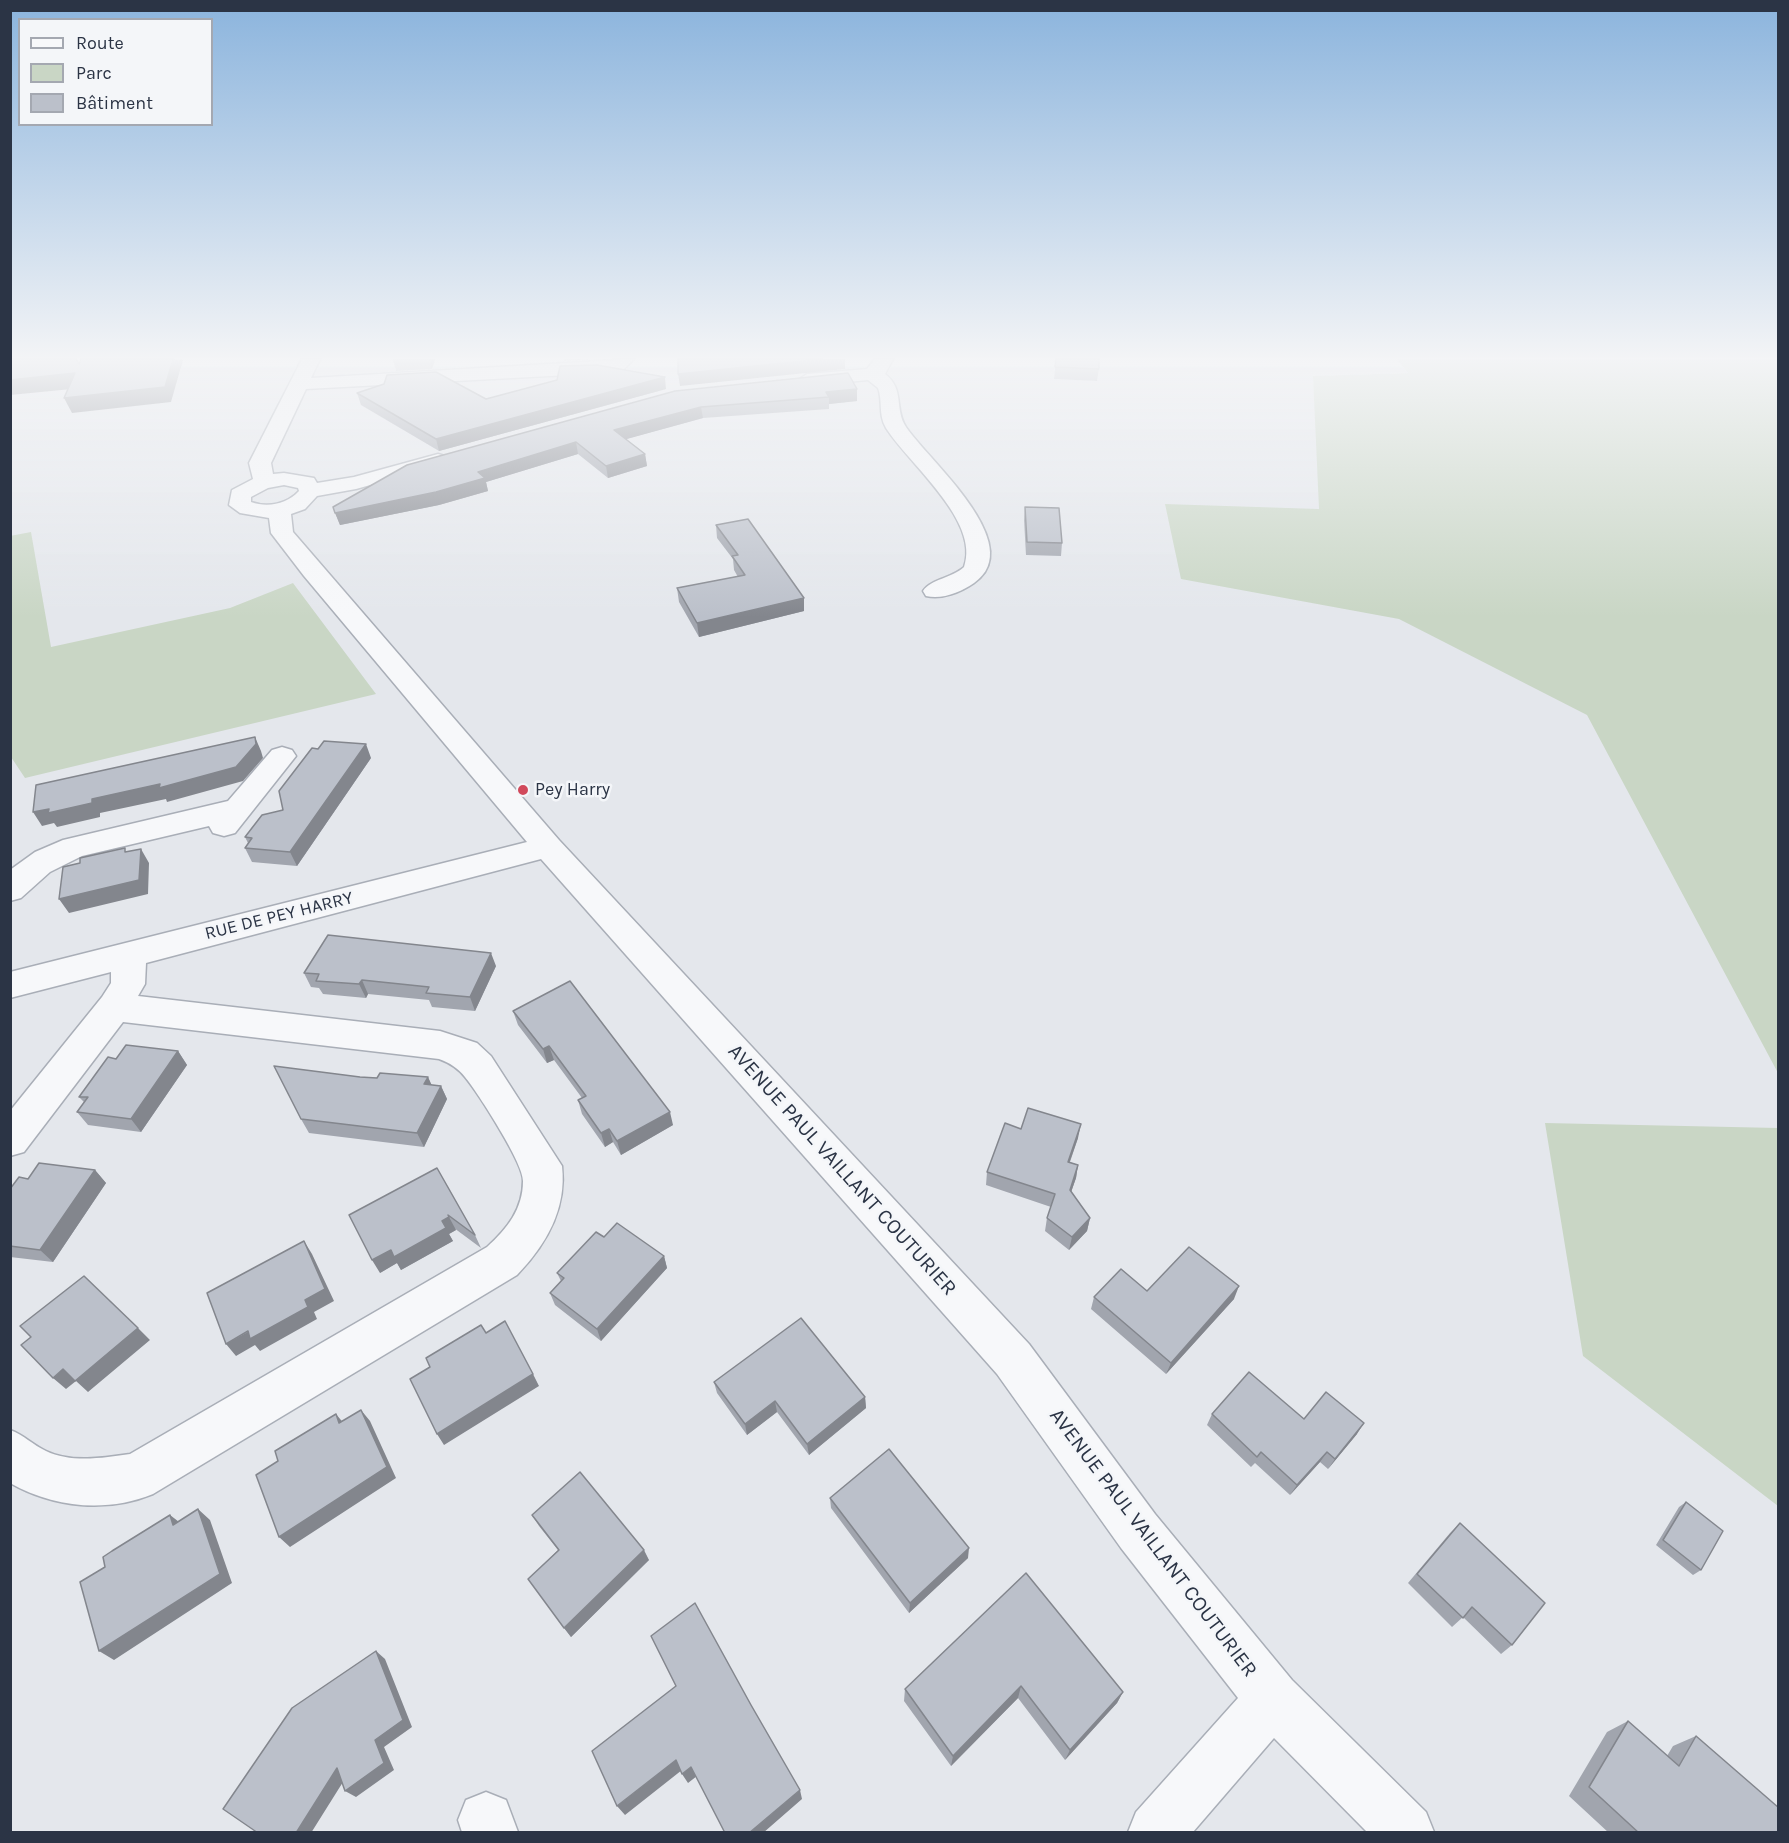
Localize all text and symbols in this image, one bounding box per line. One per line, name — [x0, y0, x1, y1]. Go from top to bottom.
legend — [18, 18, 213, 126]
text: Route — [76, 32, 124, 54]
text: Parc — [76, 62, 112, 84]
text: Bâtiment — [76, 92, 153, 114]
place label: Pey Harry — [535, 779, 610, 801]
marker: Pey Harry — [516, 783, 530, 797]
street label: RUE DE PEY HARRY — [203, 887, 355, 945]
street label: AVENUE PAUL VAILLANT COUTURIER — [722, 1039, 962, 1301]
street label: AVENUE PAUL VAILLANT COUTURIER — [1044, 1404, 1262, 1682]

